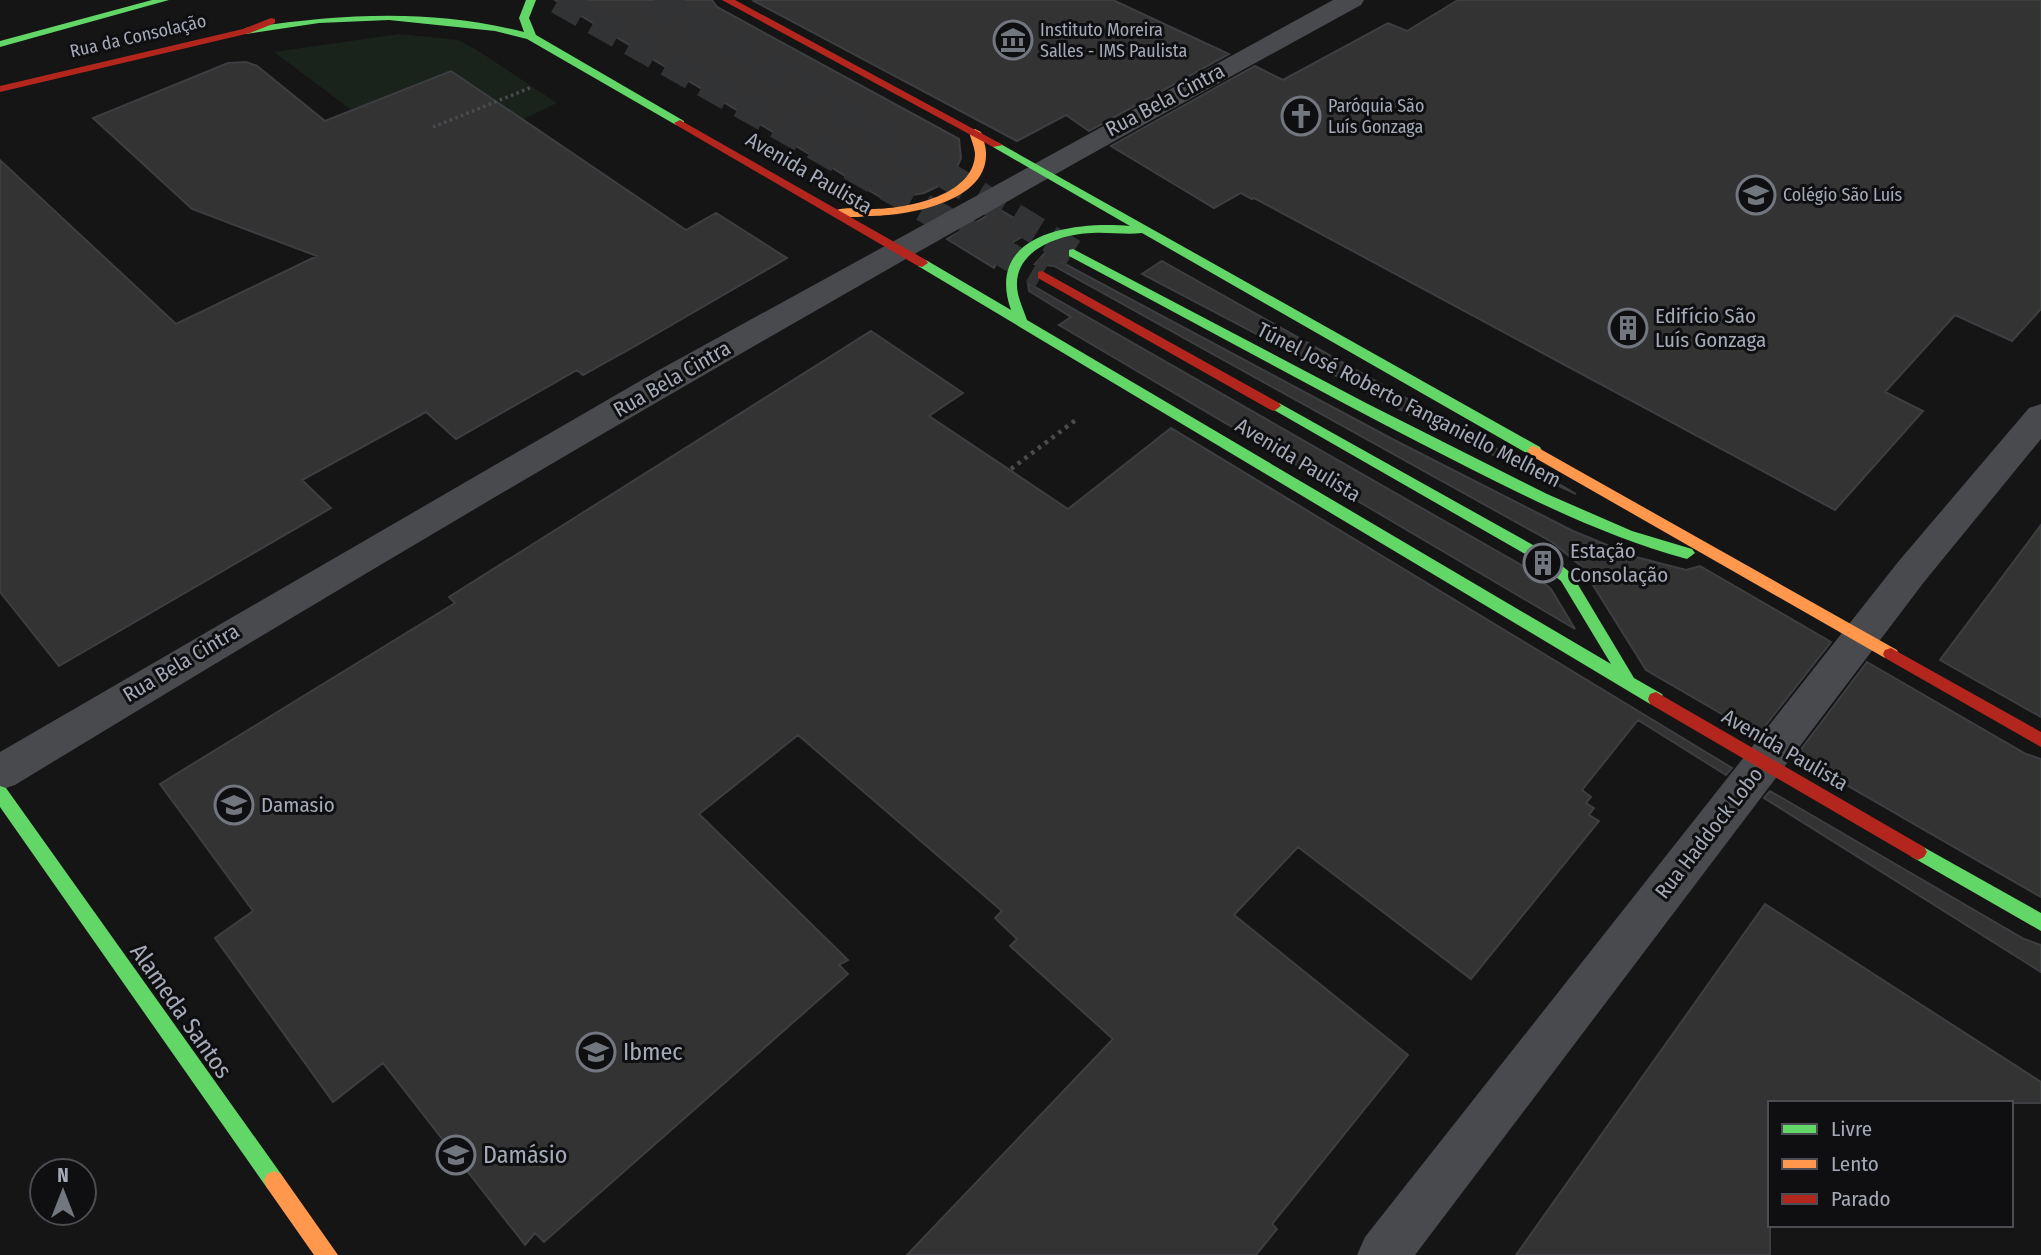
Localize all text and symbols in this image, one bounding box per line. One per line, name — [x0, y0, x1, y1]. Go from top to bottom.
street label: Rua da Consolação — [68, 10, 208, 62]
museum icon: Instituto Moreira Salles - IMS Paulista — [992, 19, 1034, 61]
place label: Instituto Moreira Salles - IMS Paulista — [1040, 19, 1188, 62]
street label: Rua Bela Cintra — [1101, 58, 1229, 142]
church icon: Paróquia São Luís Gonzaga — [1280, 95, 1322, 137]
place label: Paróquia São Luís Gonzaga — [1328, 95, 1424, 138]
street label: Avenida Paulista — [741, 126, 877, 220]
school or university icon: Colégio São Luís — [1735, 174, 1777, 216]
place label: Colégio São Luís — [1783, 184, 1903, 206]
place label: Edifício São Luís Gonzaga — [1655, 303, 1766, 353]
building icon: Edifício São Luís Gonzaga — [1607, 307, 1649, 349]
street label: Túnel José Roberto Fanganiello Melhem — [1253, 317, 1565, 493]
street label: Rua Bela Cintra — [609, 335, 735, 423]
street label: Avenida Paulista — [1231, 412, 1365, 508]
place label: Estação Consolação — [1570, 538, 1668, 588]
building icon: Estação Consolação — [1522, 542, 1564, 584]
street label: Rua Bela Cintra — [118, 618, 244, 708]
street label: Avenida Paulista — [1717, 703, 1853, 797]
street label: Rua Haddock Lobo — [1649, 762, 1769, 904]
school or university icon: Damasio — [213, 784, 255, 826]
place label: Damasio — [261, 792, 335, 818]
street label: Alameda Santos — [124, 938, 238, 1084]
school or university icon: Ibmec — [575, 1031, 617, 1073]
place label: Ibmec — [623, 1038, 683, 1066]
legend — [1768, 1101, 2013, 1227]
text: Livre — [1831, 1116, 1872, 1142]
school or university icon: Damásio — [435, 1134, 477, 1176]
place label: Damásio — [483, 1141, 567, 1169]
text: Lento — [1831, 1151, 1879, 1177]
north arrow — [28, 1157, 98, 1227]
text: N — [57, 1164, 69, 1187]
text: Parado — [1831, 1186, 1890, 1212]

